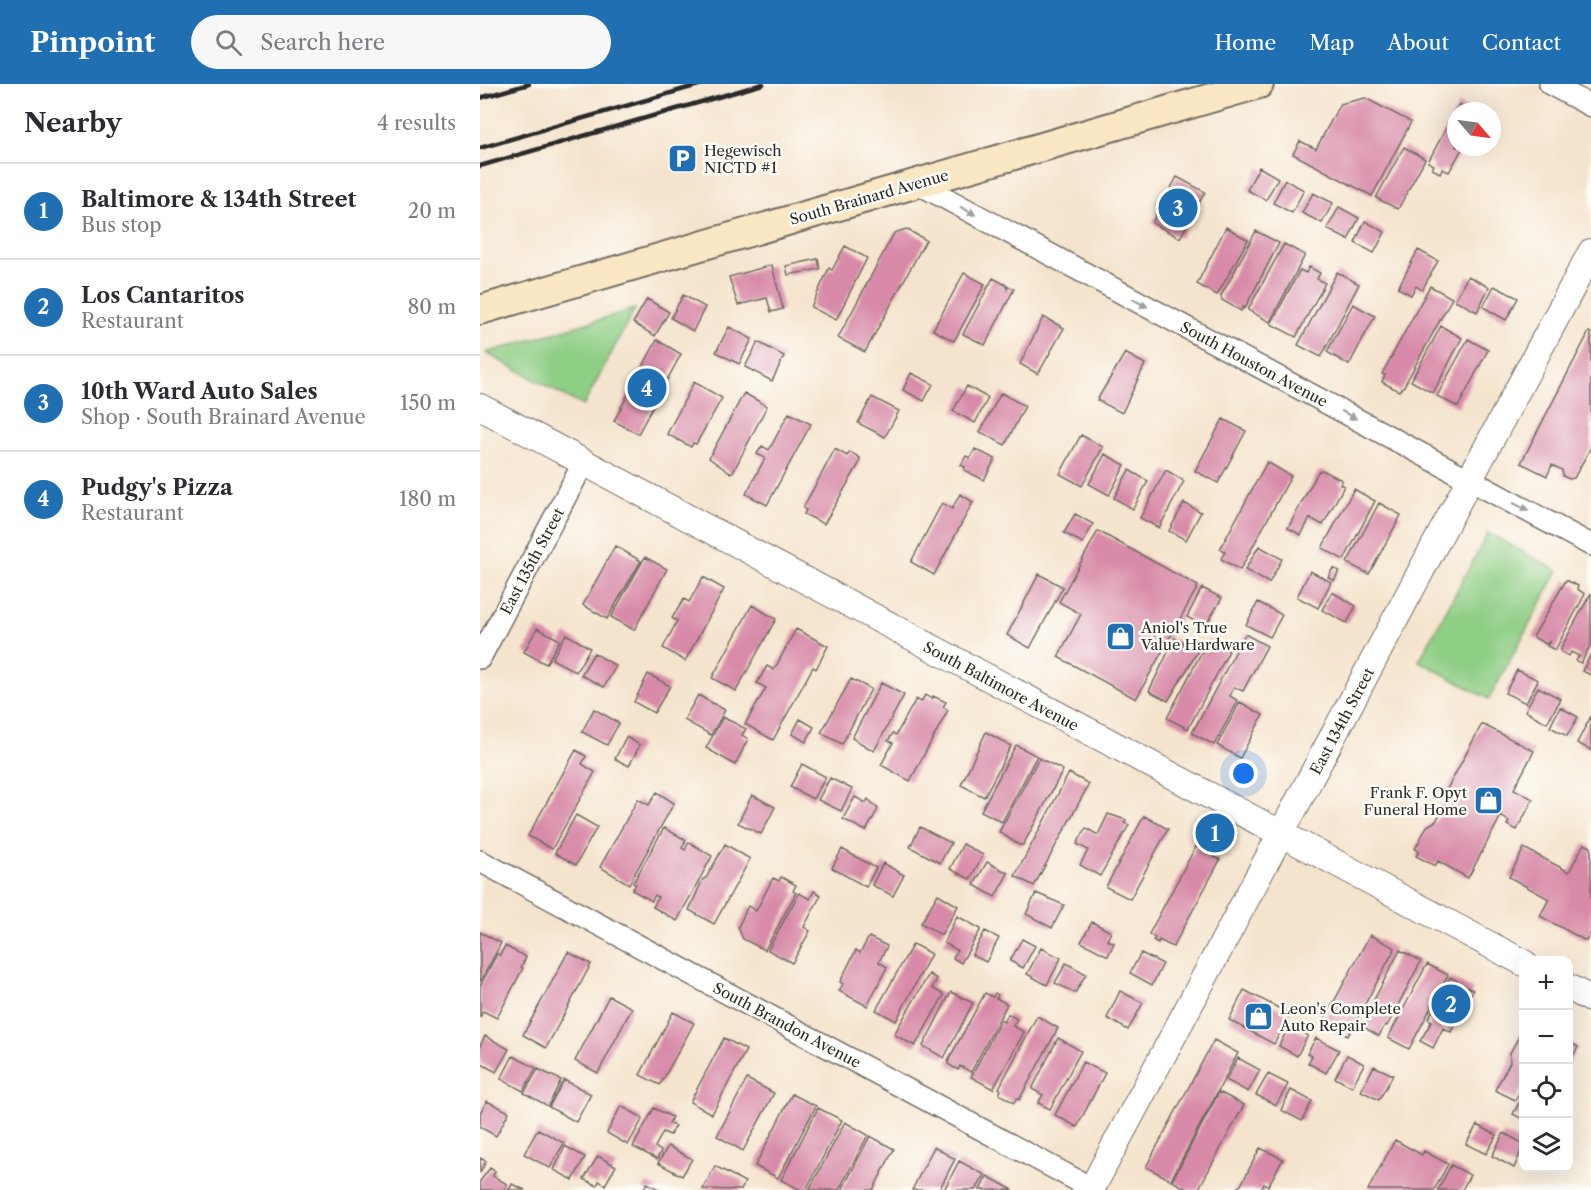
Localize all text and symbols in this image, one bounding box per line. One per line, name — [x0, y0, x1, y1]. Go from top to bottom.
search box — [191, 15, 611, 69]
text: Pinpoint — [30, 25, 155, 59]
icon: search — [212, 26, 245, 59]
text: Search here — [260, 29, 385, 56]
text: Home — [1215, 30, 1276, 55]
text: Map — [1309, 30, 1354, 55]
text: About — [1387, 30, 1449, 55]
text: Contact — [1482, 30, 1561, 55]
north arrow — [1447, 102, 1501, 156]
text: Nearby — [24, 107, 122, 139]
text: 4 results — [377, 111, 456, 135]
place label: Hegewisch NICTD #1 — [704, 141, 782, 177]
parking icon: Hegewisch NICTD #1 — [667, 143, 699, 175]
street label: South Brainard Avenue — [787, 165, 951, 229]
text: Baltimore & 134th Street — [81, 186, 356, 213]
pin: 3 — [1158, 186, 1198, 230]
text: 1 — [39, 199, 48, 223]
text: 20 m — [408, 199, 456, 223]
one-way arrow — [960, 206, 977, 216]
text: Bus stop — [81, 213, 162, 237]
text: Los Cantaritos — [81, 282, 245, 309]
text: 2 — [38, 295, 49, 319]
text: 80 m — [408, 295, 456, 319]
one-way arrow — [1132, 298, 1149, 308]
text: Restaurant — [81, 309, 184, 333]
street label: South Houston Avenue — [1177, 317, 1331, 411]
pin: 4 — [628, 366, 666, 410]
text: 10th Ward Auto Sales — [81, 378, 318, 405]
text: 3 — [38, 391, 49, 415]
text: 150 m — [400, 391, 456, 415]
text: Shop · South Brainard Avenue — [81, 405, 366, 429]
one-way arrow — [1341, 410, 1358, 420]
text: Pudgy's Pizza — [81, 474, 233, 501]
text: 4 — [38, 487, 49, 511]
text: 180 m — [399, 487, 456, 511]
text: Restaurant — [81, 501, 184, 525]
one-way arrow — [1512, 502, 1529, 512]
street label: East 135th Street — [496, 504, 568, 618]
place label: Aniol's True Value Hardware — [1140, 618, 1255, 654]
shop icon: Aniol's True Value Hardware — [1104, 620, 1136, 652]
street label: South Baltimore Avenue — [920, 637, 1082, 735]
street label: East 134th Street — [1306, 664, 1379, 778]
your location — [1229, 759, 1258, 788]
place label: Frank F. Opyt Funeral Home — [1364, 783, 1468, 819]
shop icon: Frank F. Opyt Funeral Home — [1472, 785, 1504, 817]
pin: 1 — [1196, 810, 1234, 855]
map controls — [1519, 956, 1573, 1172]
button: + — [1519, 956, 1573, 1010]
street label: South Brandon Avenue — [710, 978, 864, 1072]
pin: 2 — [1432, 982, 1470, 1026]
place label: Leon's Complete Auto Repair — [1279, 999, 1401, 1035]
shop icon: Leon's Complete Auto Repair — [1243, 1001, 1275, 1033]
button: − — [1519, 1010, 1573, 1064]
button: locate — [1519, 1064, 1573, 1118]
button: layers — [1519, 1118, 1573, 1172]

